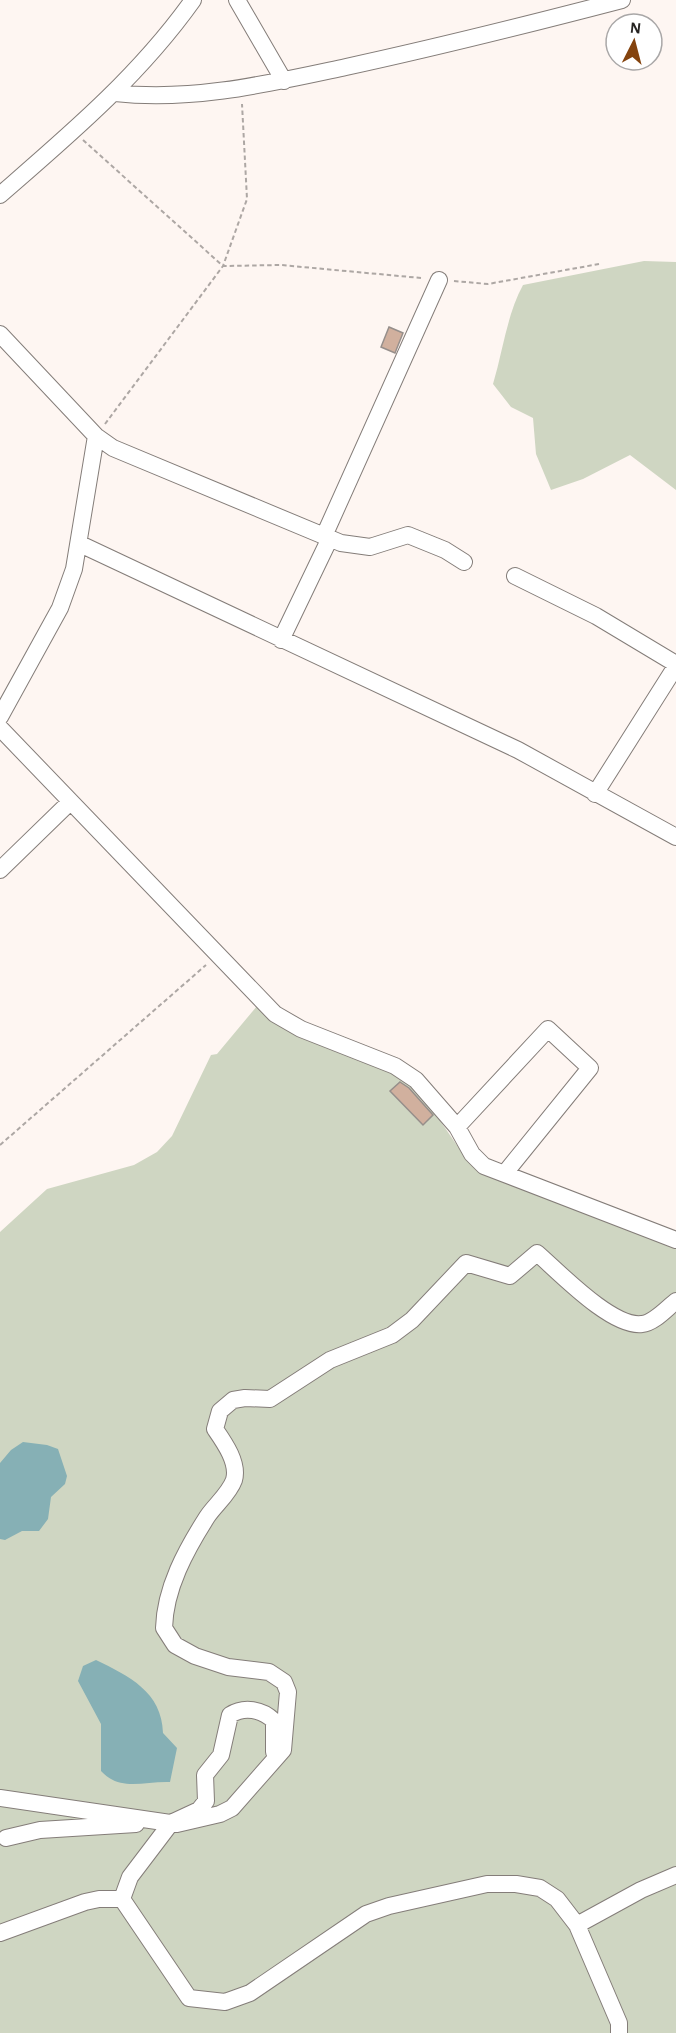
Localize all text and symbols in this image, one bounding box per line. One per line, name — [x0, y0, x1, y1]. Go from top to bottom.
north arrow — [604, 12, 664, 72]
text: N — [629, 20, 642, 37]

